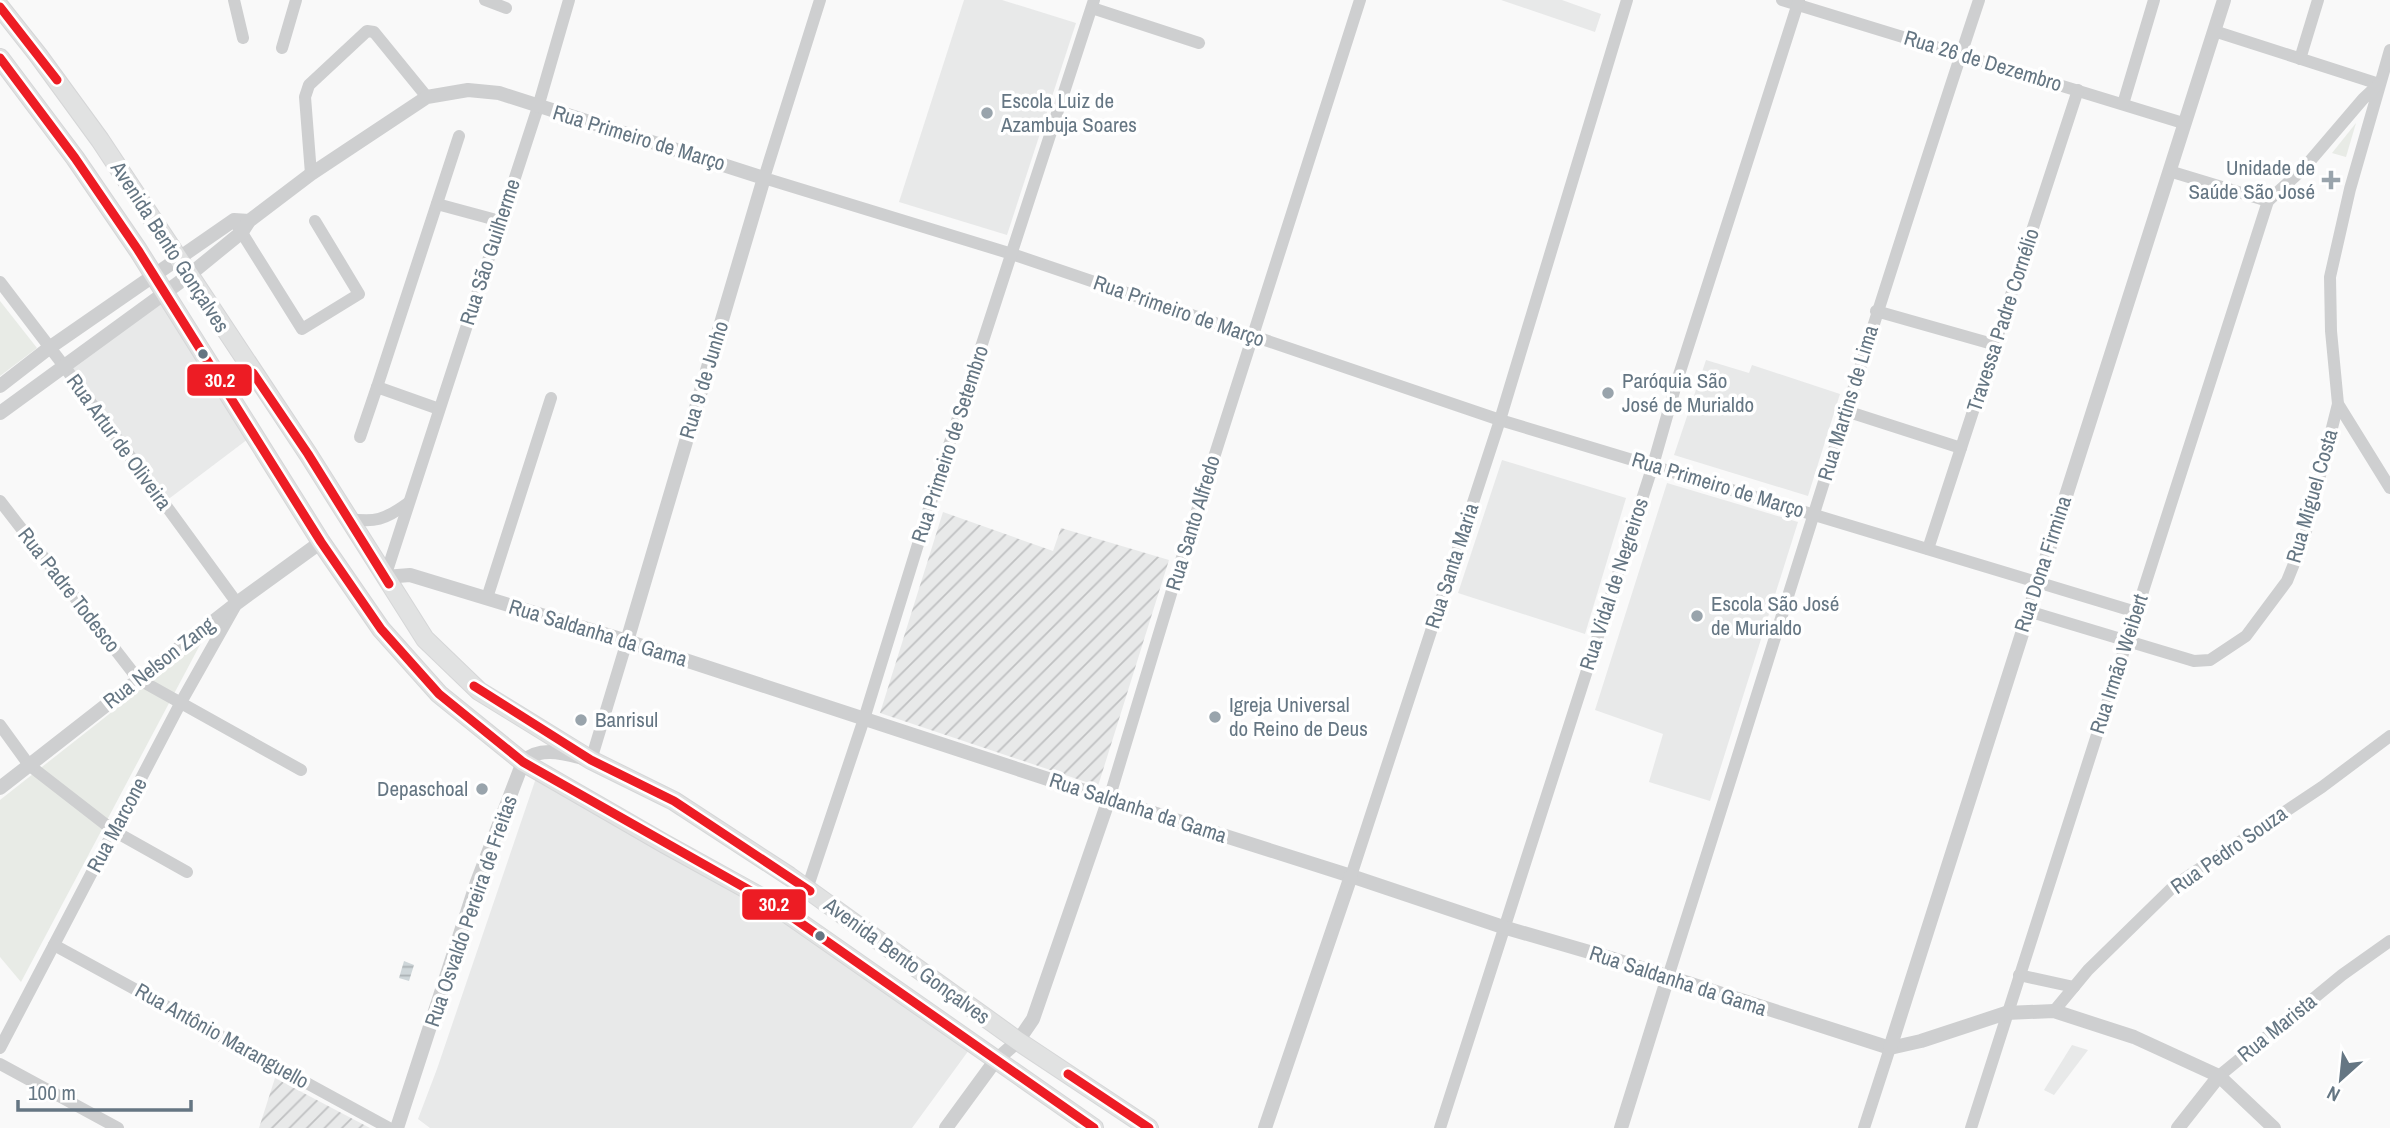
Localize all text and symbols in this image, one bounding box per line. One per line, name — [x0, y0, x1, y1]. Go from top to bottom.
street label: Rua 26 de Dezembro — [1901, 23, 2066, 98]
place label: Escola Luiz de Azambuja Soares — [1000, 86, 1137, 139]
street label: Rua Primeiro de Março — [549, 97, 729, 178]
marker: Escola Luiz de Azambuja Soares — [979, 105, 995, 121]
place label: Unidade de Saúde São José — [2189, 153, 2315, 206]
street label: Avenida Bento Gonçalves — [104, 155, 237, 338]
marker: Unidade de Saúde São José — [2321, 170, 2341, 190]
street label: Rua São Guilherme — [452, 175, 527, 329]
street label: Travessa Padre Cornélio — [1959, 225, 2046, 415]
street label: Rua Primeiro de Março — [1090, 268, 1268, 353]
street label: Rua 9 de Junho — [672, 317, 735, 442]
street label: Rua Martins de Lima — [1810, 321, 1885, 484]
street label: Rua Primeiro de Setembro — [904, 342, 995, 546]
unlabelled marker — [196, 347, 210, 361]
line badge: 30.2 — [186, 363, 253, 397]
place label: Paróquia São José de Murialdo — [1622, 366, 1754, 419]
text: 30.2 — [205, 367, 235, 393]
street label: Rua Artur de Oliveira — [60, 368, 179, 516]
marker: Paróquia São José de Murialdo — [1600, 385, 1616, 401]
street label: Rua Miguel Costa — [2279, 425, 2345, 566]
street label: Rua Primeiro de Março — [1628, 444, 1808, 525]
street label: Rua Santo Alfredo — [1158, 452, 1227, 594]
street label: Rua Dona Firmina — [2007, 492, 2078, 636]
street label: Rua Vidal de Negreiros — [1572, 494, 1655, 674]
street label: Rua Santa Maria — [1418, 499, 1486, 632]
street label: Rua Padre Todesco — [11, 521, 127, 658]
place label: Escola São José de Murialdo — [1711, 589, 1839, 642]
street label: Rua Irmão Weibert — [2082, 590, 2155, 737]
street label: Rua Saldanha da Gama — [506, 592, 691, 674]
marker: Escola São José de Murialdo — [1689, 608, 1705, 624]
street label: Rua Nelson Zang — [97, 610, 221, 715]
place label: Igreja Universal do Reino de Deus — [1229, 690, 1368, 743]
place label: Banrisul — [595, 705, 658, 734]
marker: Igreja Universal do Reino de Deus — [1207, 709, 1223, 725]
marker: Banrisul — [573, 712, 589, 728]
street label: Rua Saldanha da Gama — [1046, 765, 1231, 850]
street label: Rua Marcone — [79, 772, 154, 877]
place label: Depaschoal — [377, 774, 468, 803]
marker: Depaschoal — [474, 781, 490, 797]
street label: Rua Osvaldo Pereira de Freitas — [417, 791, 524, 1030]
street label: Rua Pedro Souza — [2165, 798, 2293, 900]
line badge: 30.2 — [741, 888, 807, 921]
street label: Avenida Bento Gonçalves — [818, 890, 996, 1031]
text: 30.2 — [759, 891, 789, 917]
unlabelled marker — [813, 929, 827, 943]
street label: Rua Saldanha da Gama — [1586, 938, 1771, 1023]
street label: Rua Antônio Maranguello — [130, 976, 314, 1095]
street label: Rua Marista — [2231, 987, 2323, 1068]
north arrow — [2306, 1044, 2376, 1114]
scale bar — [18, 1068, 191, 1112]
text: 100 m — [28, 1078, 76, 1107]
text: N — [2322, 1080, 2344, 1108]

